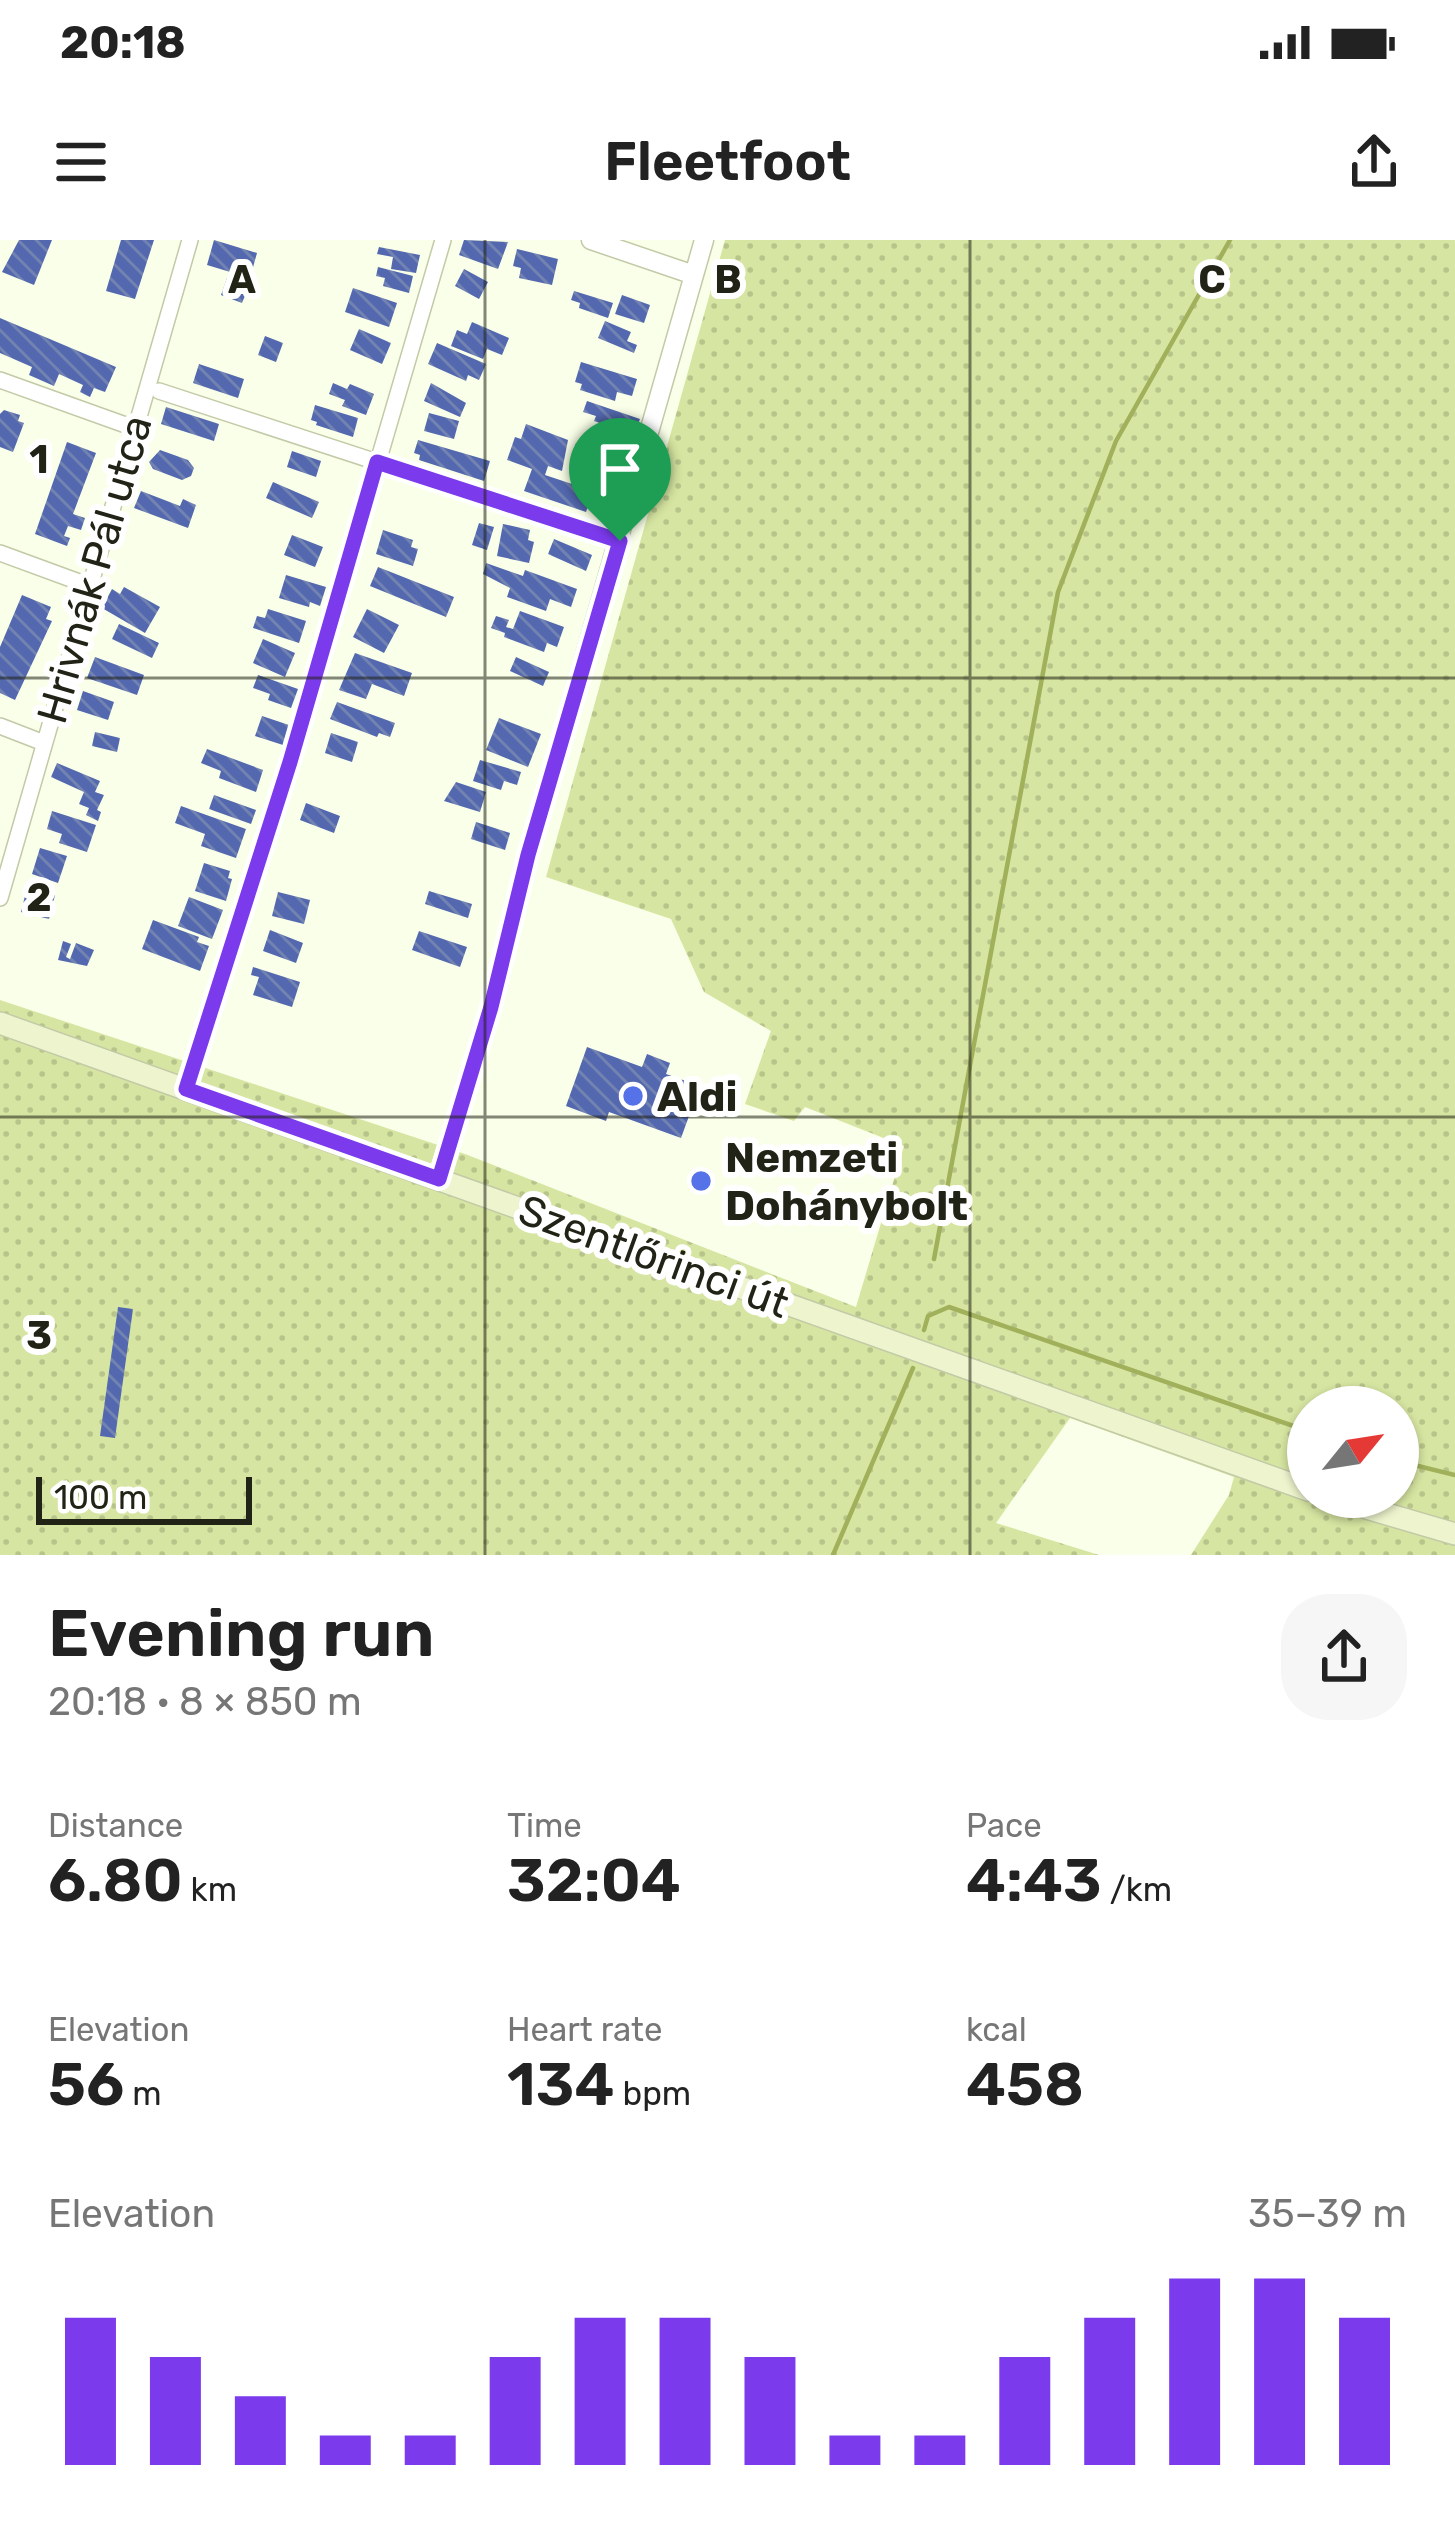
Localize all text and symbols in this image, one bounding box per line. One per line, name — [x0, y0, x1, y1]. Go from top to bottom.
text: 20:18 — [60, 16, 186, 69]
icon: menu — [48, 129, 114, 195]
icon: share — [1341, 129, 1407, 195]
text: Fleetfoot — [604, 130, 851, 194]
text: A — [228, 257, 256, 303]
text: B — [714, 257, 742, 303]
text: C — [1198, 257, 1226, 303]
street label: Hrivnák Pál utca — [27, 410, 163, 729]
pin — [569, 418, 671, 541]
icon: arrive — [587, 436, 653, 502]
text: 1 — [29, 437, 49, 483]
text: 2 — [26, 875, 52, 921]
place label: Aldi — [657, 1072, 738, 1122]
marker: Aldi — [620, 1083, 646, 1109]
place label: Nemzeti Dohánybolt — [725, 1133, 968, 1231]
marker: Nemzeti Dohánybolt — [688, 1168, 714, 1194]
street label: Szentlőrinci út — [512, 1185, 795, 1329]
text: 3 — [26, 1313, 52, 1359]
north arrow — [1287, 1386, 1419, 1518]
map controls — [1287, 1386, 1419, 1518]
scale bar — [36, 1471, 252, 1524]
text: 100 m — [54, 1478, 147, 1517]
text: Evening run — [48, 1594, 434, 1673]
button: share — [1281, 1594, 1407, 1720]
text: 20:18 · 8 × 850 m — [48, 1679, 362, 1725]
text: Distance — [48, 1806, 183, 1845]
text: Time — [507, 1806, 582, 1845]
text: Pace — [966, 1806, 1042, 1845]
text: 6.80 — [48, 1845, 183, 1916]
text: 32:04 — [507, 1845, 681, 1916]
text: 4:43 — [966, 1845, 1102, 1916]
text: km — [183, 1870, 237, 1909]
text: /km — [1102, 1870, 1172, 1909]
text: Elevation — [48, 2010, 189, 2049]
text: Heart rate — [507, 2010, 663, 2049]
text: kcal — [966, 2010, 1027, 2049]
text: 56 — [48, 2049, 124, 2120]
text: 134 — [507, 2049, 614, 2120]
text: 458 — [966, 2049, 1084, 2120]
text: m — [124, 2074, 162, 2113]
text: bpm — [614, 2074, 691, 2113]
text: Elevation — [48, 2191, 215, 2237]
text: 35–39 m — [1248, 2191, 1407, 2237]

